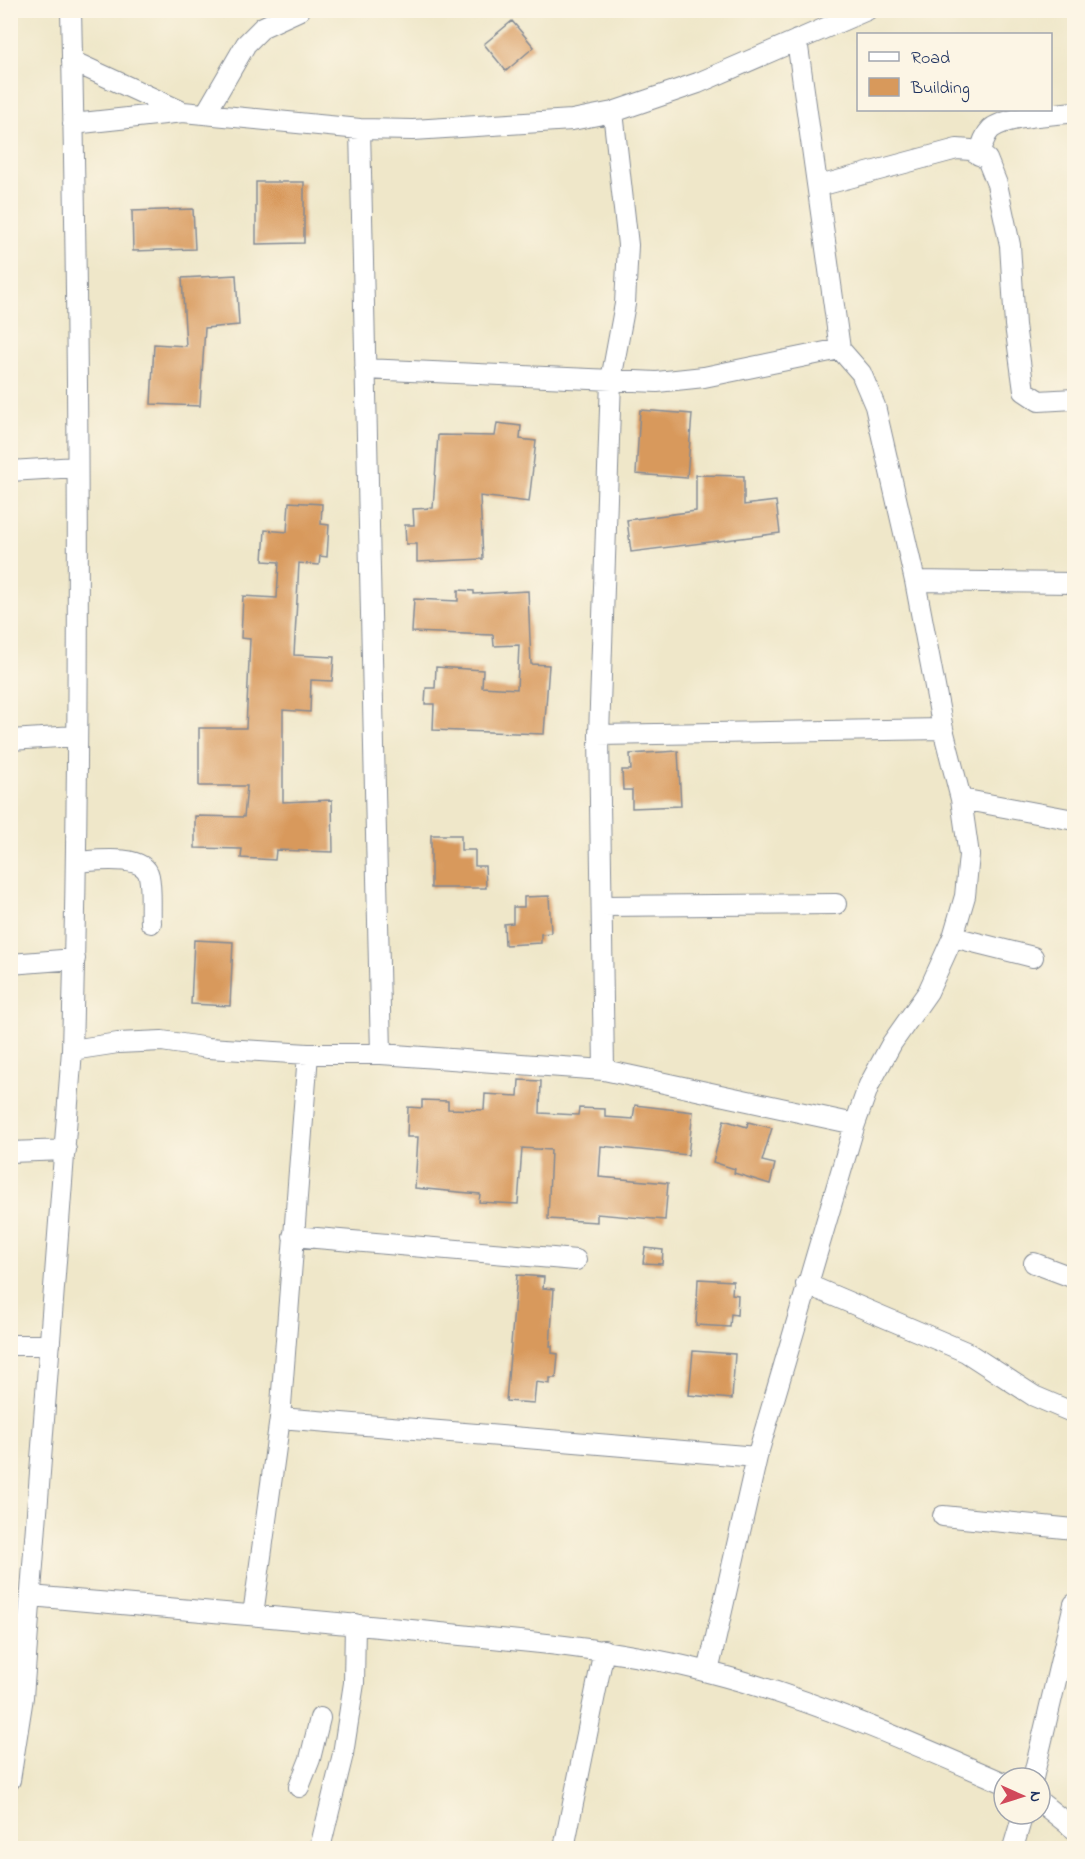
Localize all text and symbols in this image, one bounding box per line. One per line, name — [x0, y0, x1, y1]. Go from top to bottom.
legend — [857, 33, 1052, 111]
text: Road — [911, 46, 950, 72]
text: Building — [910, 76, 970, 103]
north arrow — [992, 1766, 1052, 1826]
text: N — [1023, 1791, 1047, 1803]

